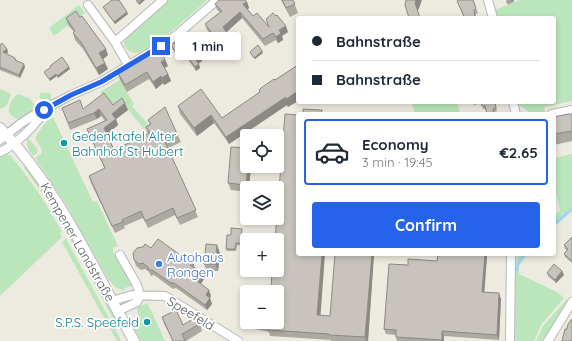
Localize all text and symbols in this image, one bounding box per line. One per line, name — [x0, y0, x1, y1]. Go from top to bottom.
callout: 1 min — [175, 32, 241, 60]
text: Bahnstraße — [336, 32, 421, 51]
route end — [152, 37, 170, 55]
text: 1 min — [192, 38, 224, 54]
text: Bahnstraße — [336, 70, 421, 89]
route start — [35, 101, 53, 119]
place label: Gedenktafel Alter Bahnhof St Hubert — [72, 128, 183, 159]
map controls — [240, 129, 284, 329]
button: locate — [240, 129, 284, 173]
icon: car — [314, 134, 350, 170]
text: Economy — [362, 135, 429, 154]
marker: Gedenktafel Alter Bahnhof St Hubert — [59, 138, 69, 148]
text: €2.65 — [499, 143, 538, 162]
text: 3 min · 19:45 — [362, 154, 433, 170]
street label: Kempener Landstraße — [37, 180, 119, 304]
button: layers — [240, 181, 284, 225]
button: Confirm — [312, 202, 540, 248]
button: + — [240, 233, 284, 277]
place label: Autohaus Rongen — [167, 249, 224, 280]
marker: Autohaus Rongen — [154, 259, 164, 269]
button: − — [240, 285, 284, 329]
street label: Speefeld — [165, 293, 217, 333]
place label: S.P.S. Speefeld — [55, 314, 139, 330]
marker: S.P.S. Speefeld — [142, 317, 152, 327]

